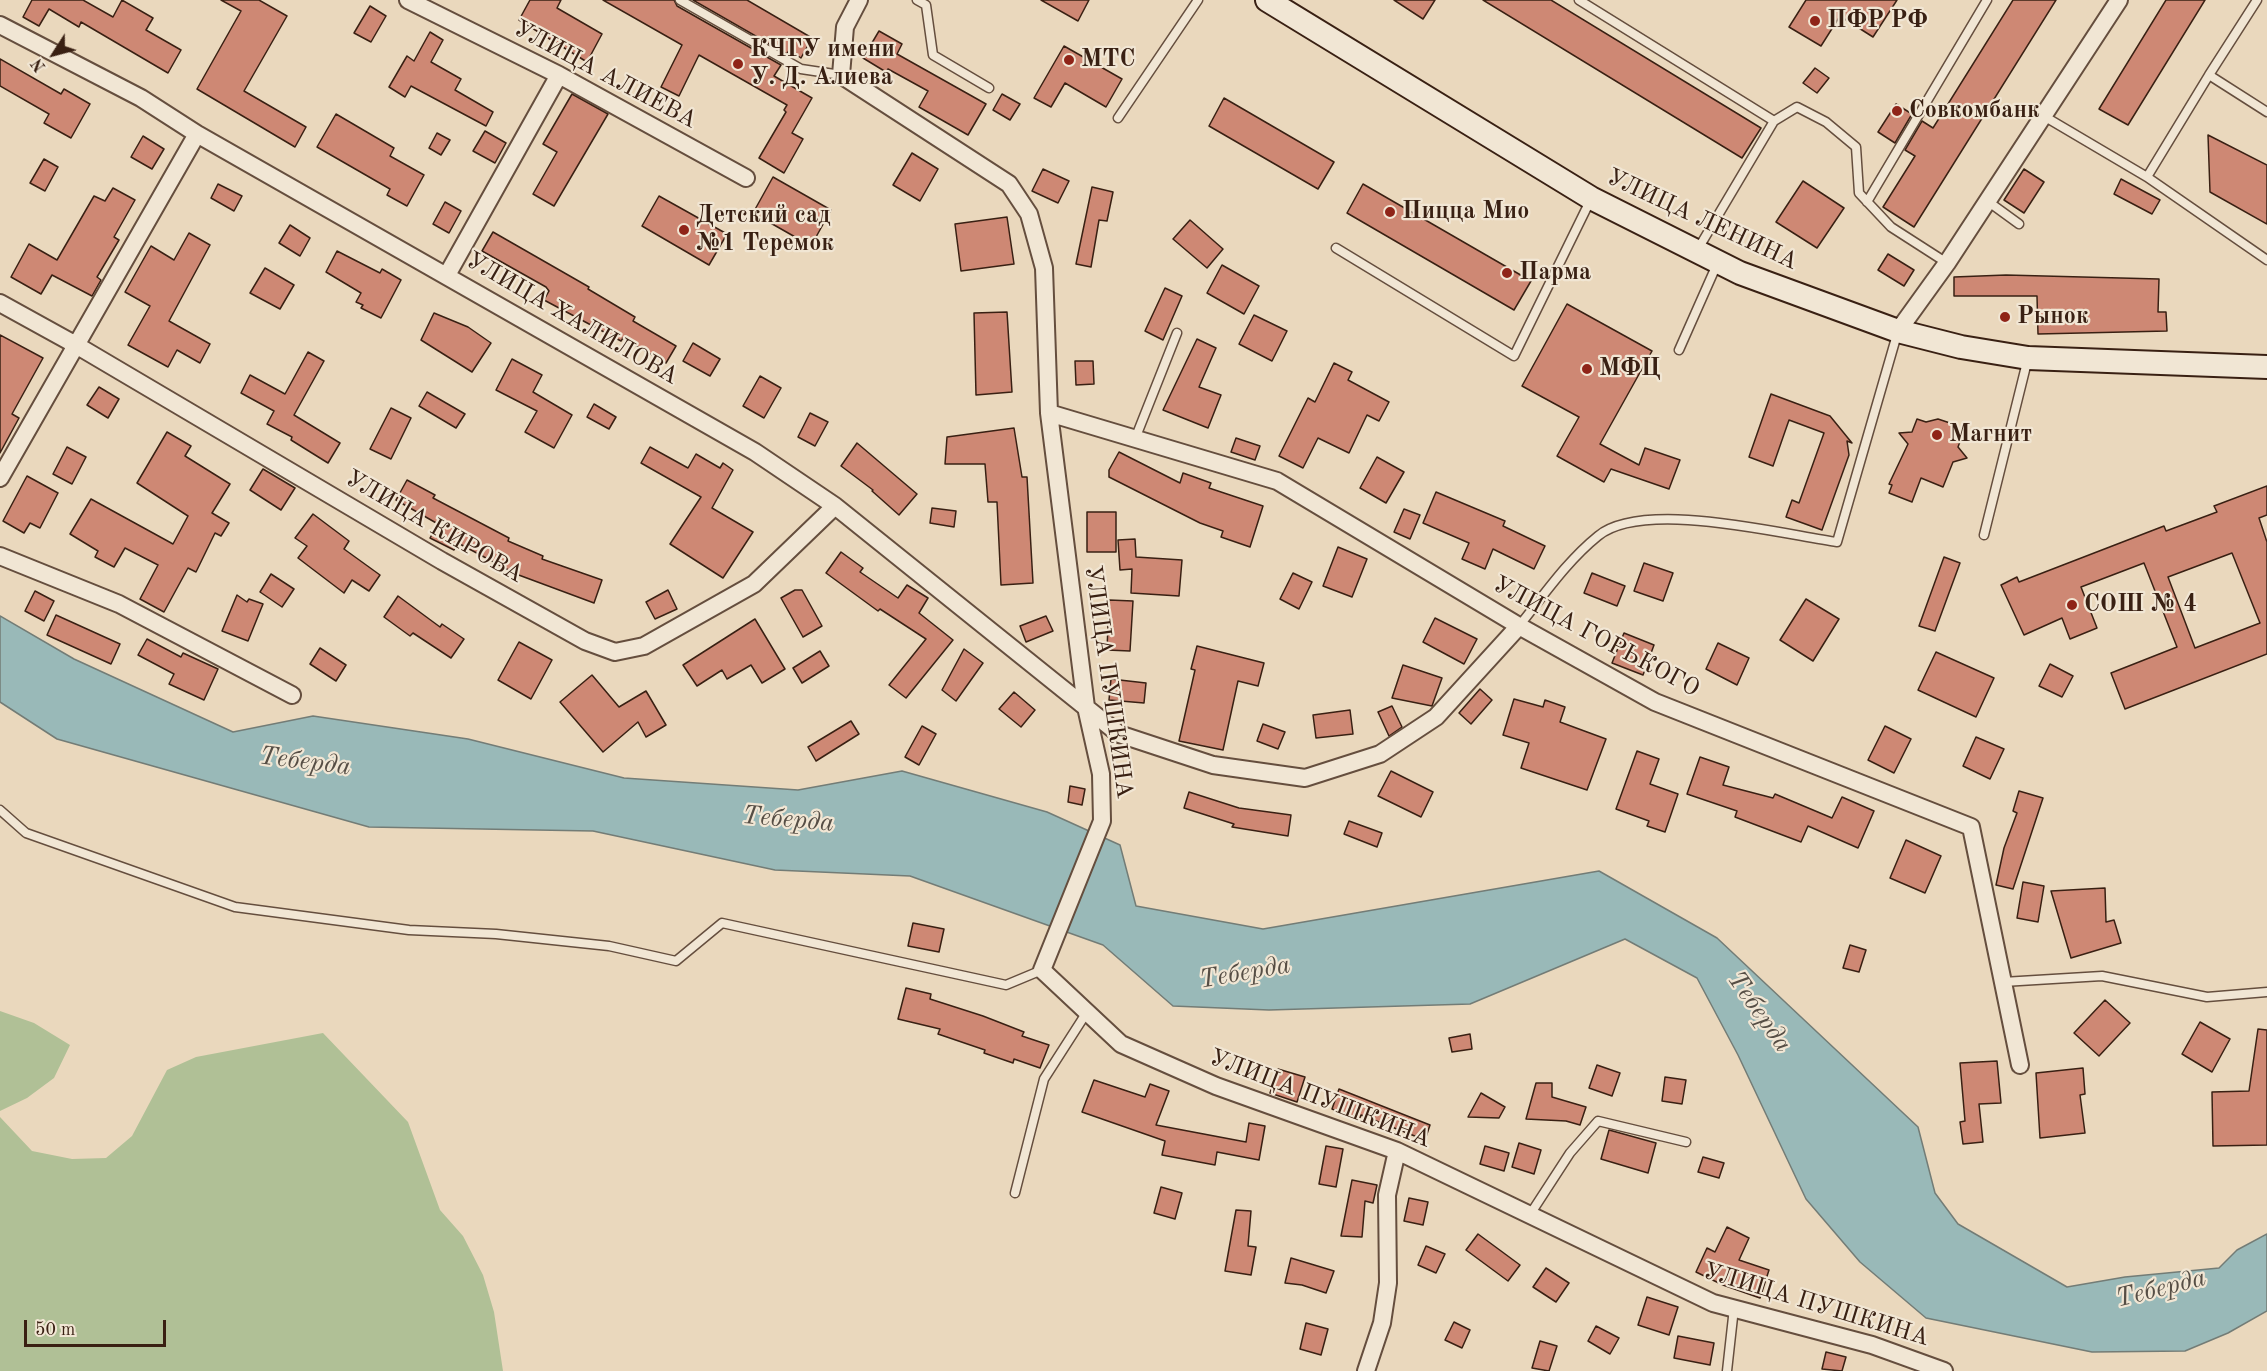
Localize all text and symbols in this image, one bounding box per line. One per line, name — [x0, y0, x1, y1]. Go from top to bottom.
place label: ПФР РФ — [1827, 7, 1928, 35]
marker: ПФР РФ — [1808, 14, 1822, 28]
street label: УЛИЦА АЛИЕВА — [508, 15, 702, 135]
north arrow — [24, 24, 84, 84]
place label: КЧГУ имени У. Д. Алиева — [750, 36, 895, 92]
place label: МТС — [1081, 46, 1135, 74]
marker: МТС — [1062, 53, 1076, 67]
text: N — [29, 55, 50, 74]
marker: КЧГУ имени У. Д. Алиева — [731, 57, 745, 71]
place label: Совкомбанк — [1909, 97, 2040, 125]
marker: Совкомбанк — [1890, 104, 1904, 118]
street label: УЛИЦА ЛЕНИНА — [1602, 163, 1802, 277]
place label: Пицца Мио — [1402, 198, 1529, 226]
place label: Детский сад №1 Теремок — [696, 202, 834, 258]
marker: Пицца Мио — [1383, 205, 1397, 219]
marker: Детский сад №1 Теремок — [677, 223, 691, 237]
street label: УЛИЦА ХАЛИЛОВА — [461, 246, 683, 392]
place label: Парма — [1519, 259, 1591, 287]
marker: Парма — [1500, 266, 1514, 280]
place label: Рынок — [2017, 303, 2089, 331]
marker: Рынок — [1998, 310, 2012, 324]
place label: МФЦ — [1599, 355, 1661, 383]
marker: МФЦ — [1580, 362, 1594, 376]
place label: Магнит — [1949, 421, 2032, 449]
marker: Магнит — [1930, 428, 1944, 442]
street label: УЛИЦА КИРОВА — [340, 464, 528, 590]
street label: УЛИЦА ПУШКИНА — [1077, 564, 1139, 800]
street label: УЛИЦА ГОРЬКОГО — [1488, 570, 1704, 704]
place label: СОШ № 4 — [2084, 591, 2197, 619]
marker: СОШ № 4 — [2065, 598, 2079, 612]
water label: Теберда — [257, 741, 353, 783]
water label: Теберда — [741, 800, 835, 840]
water label: Теберда — [1197, 950, 1293, 996]
water label: Теберда — [1720, 965, 1798, 1059]
street label: УЛИЦА ПУШКИНА — [1205, 1043, 1435, 1155]
street label: УЛИЦА ПУШКИНА — [1699, 1257, 1933, 1353]
water label: Теберда — [2113, 1263, 2209, 1315]
scale bar — [27, 1308, 170, 1346]
text: 50 m — [35, 1321, 75, 1339]

